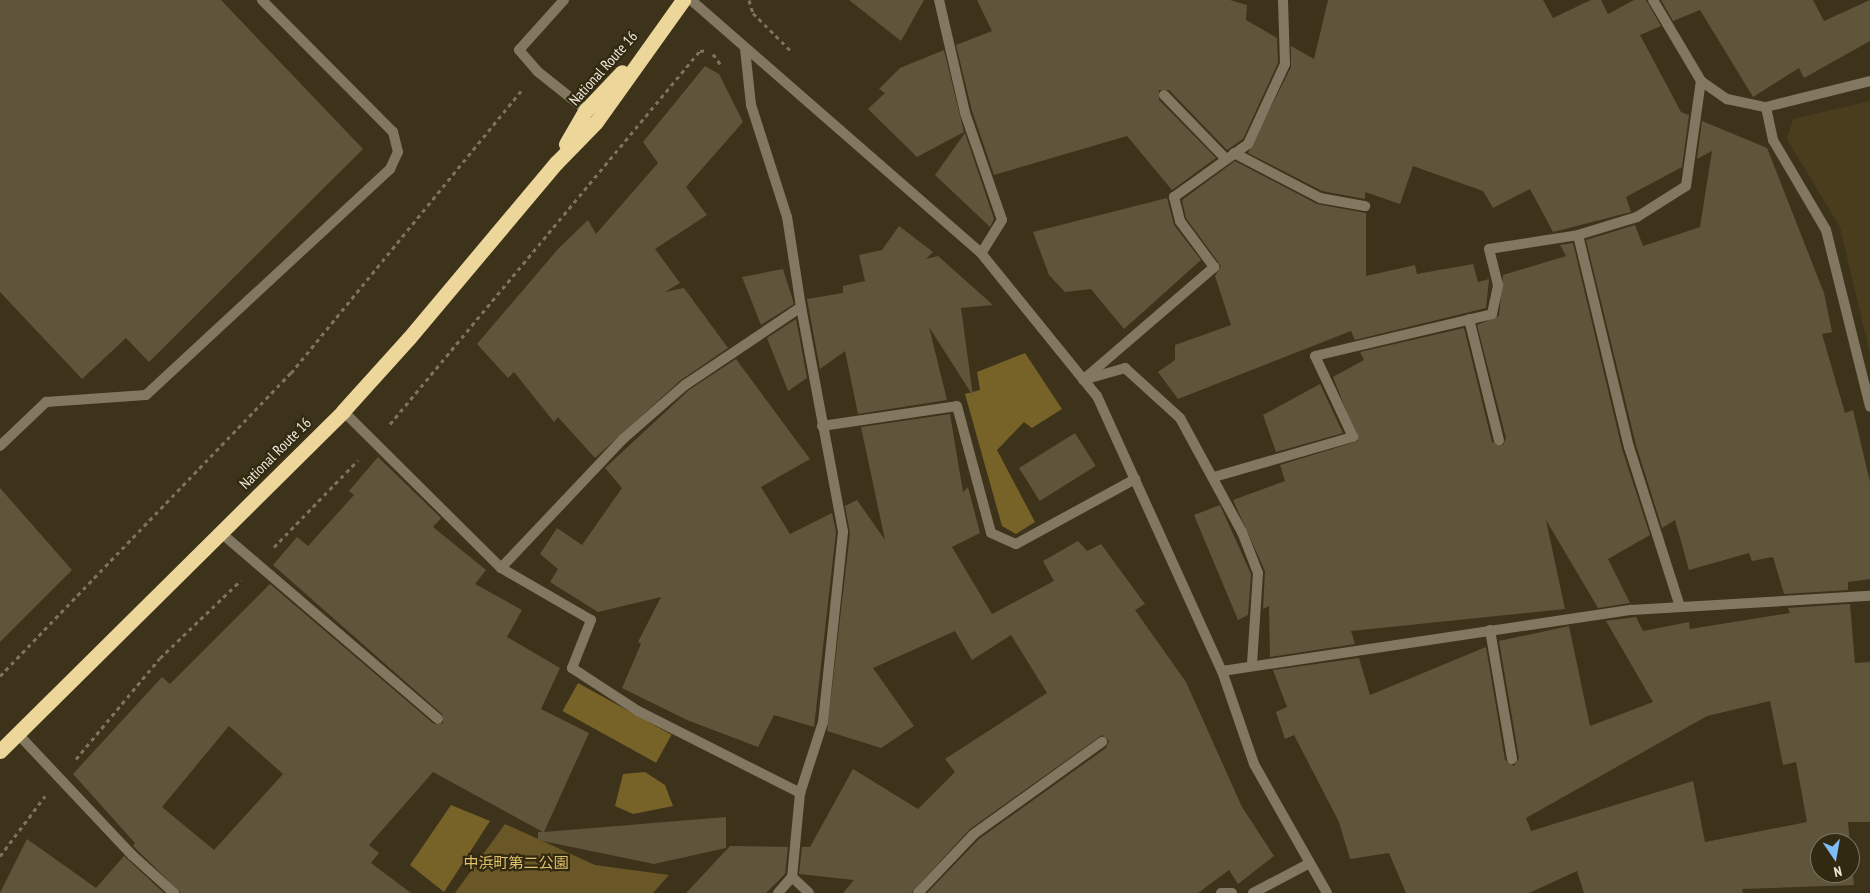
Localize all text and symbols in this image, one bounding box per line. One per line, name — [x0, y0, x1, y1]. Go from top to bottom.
street label: National Route 16 — [565, 27, 641, 109]
street label: National Route 16 — [236, 414, 314, 492]
north arrow — [1810, 833, 1860, 883]
park label: 中浜町第二公園 — [464, 854, 568, 872]
text: N — [1832, 862, 1843, 881]

